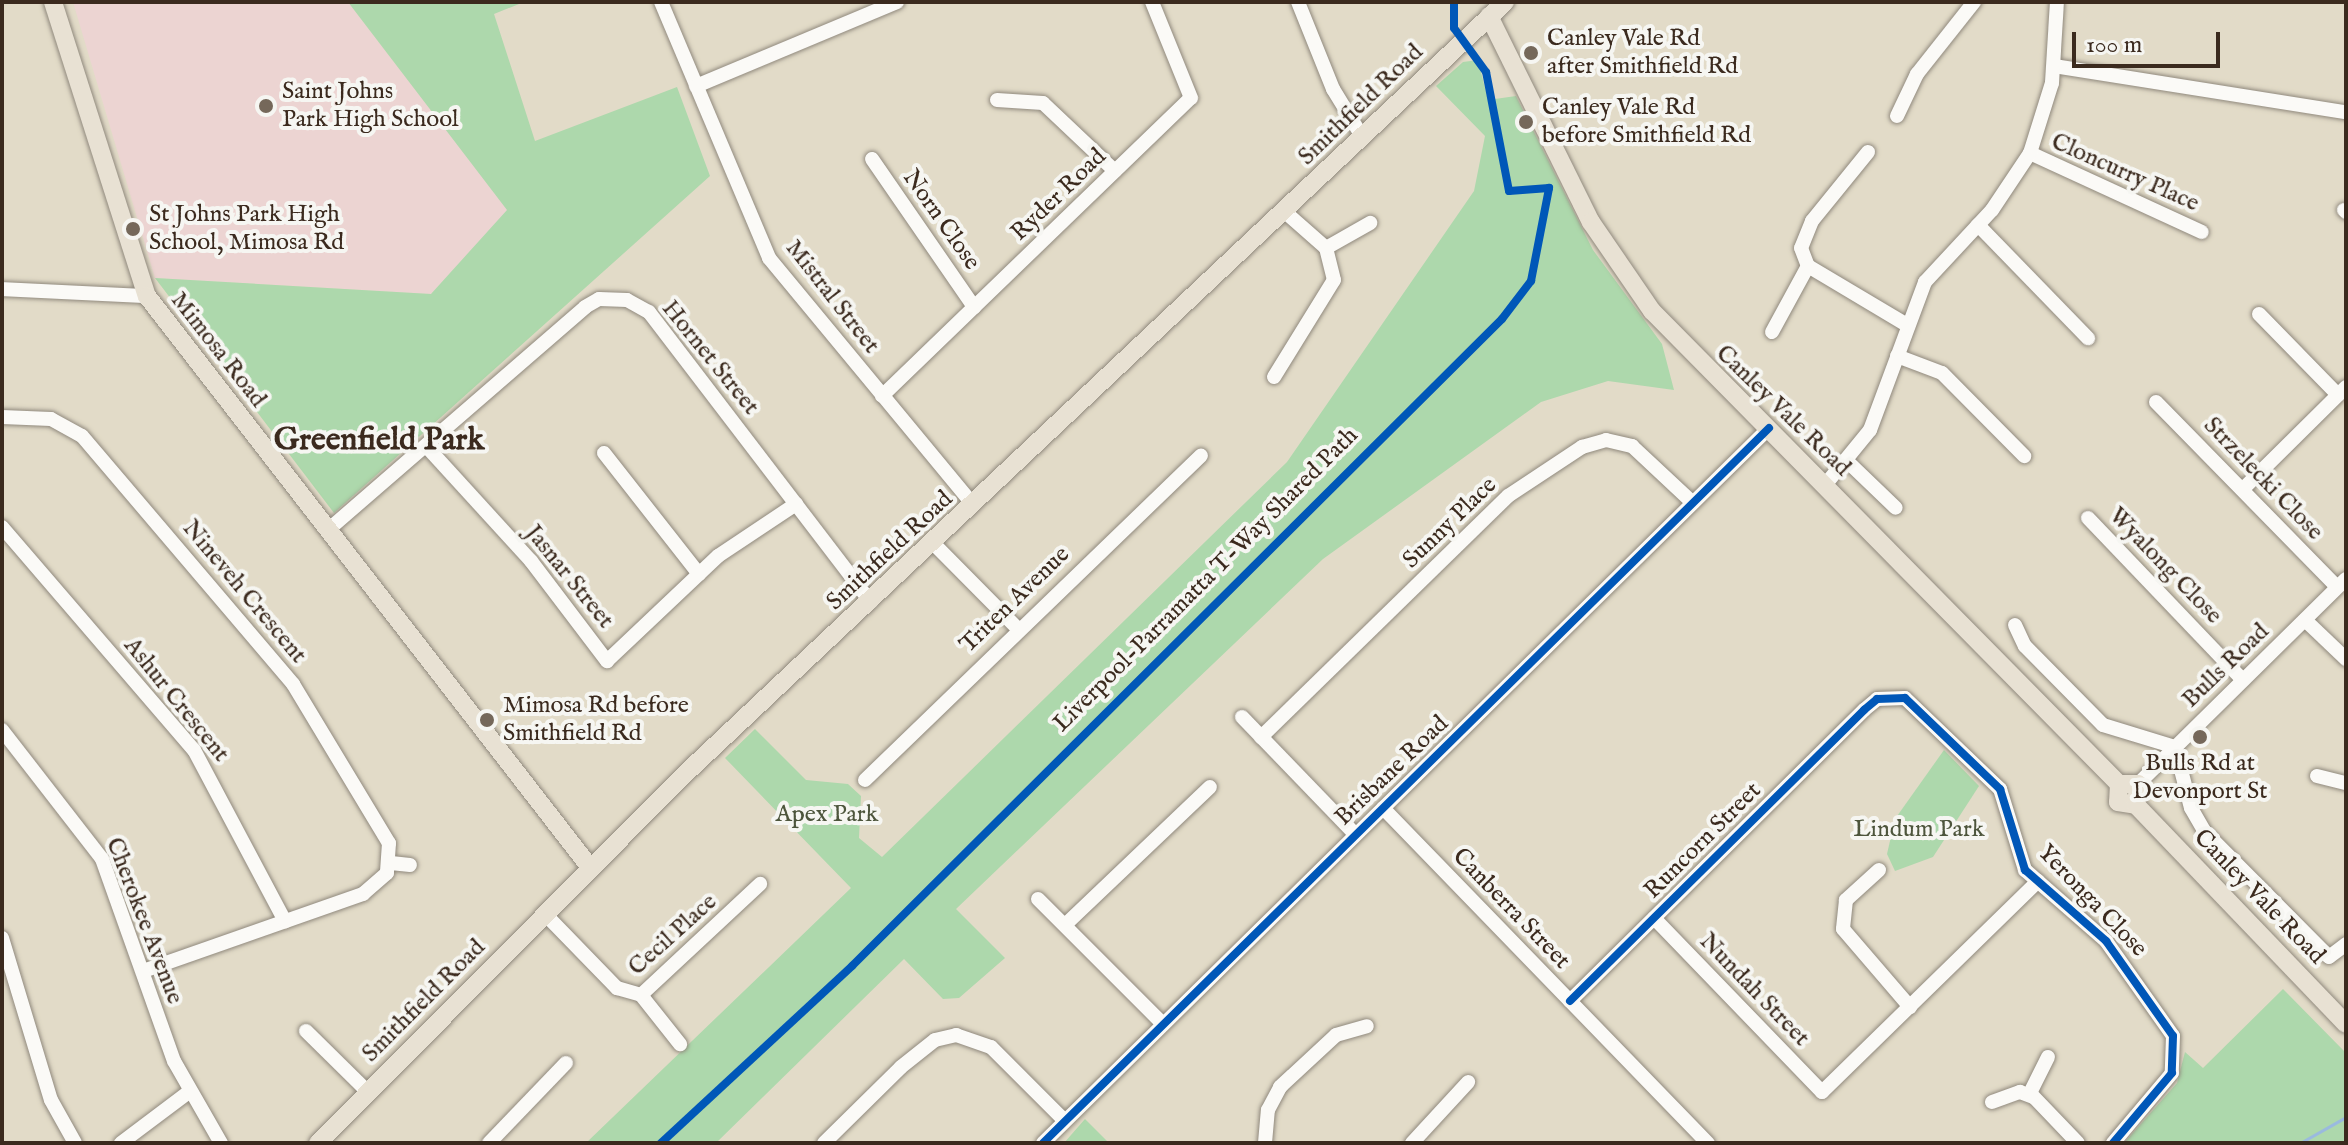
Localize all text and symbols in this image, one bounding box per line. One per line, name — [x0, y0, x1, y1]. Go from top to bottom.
scale bar — [2076, 16, 2224, 66]
place label: Canley Vale Rd after Smithfield Rd — [1547, 25, 1738, 81]
text: 100 m — [2086, 30, 2142, 61]
street label: Smithfield Road — [1293, 38, 1429, 172]
marker: Canley Vale Rd after Smithfield Rd — [1522, 44, 1540, 62]
place label: Saint Johns Park High School — [282, 78, 459, 134]
place label: Canley Vale Rd before Smithfield Rd — [1542, 94, 1751, 150]
marker: Saint Johns Park High School — [257, 97, 275, 115]
marker: Canley Vale Rd before Smithfield Rd — [1517, 113, 1535, 131]
street label: Cloncurry Place — [2047, 128, 2203, 218]
street label: Ryder Road — [1006, 143, 1112, 247]
street label: Norn Close — [896, 164, 986, 276]
place label: St Johns Park High School, Mimosa Rd — [149, 201, 344, 257]
marker: St Johns Park High School, Mimosa Rd — [124, 220, 142, 238]
street label: Mistral Street — [779, 234, 885, 360]
street label: Mimosa Road — [164, 286, 272, 414]
street label: Hornet Street — [655, 295, 765, 421]
street label: Canley Vale Road — [1710, 339, 1856, 483]
street label: Strzelecki Close — [2197, 412, 2329, 546]
district label: Greenfield Park — [274, 422, 484, 460]
street label: Liverpool-Parramatta T-Way Shared Path — [1048, 422, 1364, 738]
street label: Sunny Place — [1397, 471, 1503, 575]
street label: Smithfield Road — [821, 485, 959, 617]
street label: Wyalong Close — [2102, 502, 2228, 630]
street label: Nineveh Crescent — [176, 515, 312, 669]
street label: Jasnar Street — [519, 519, 619, 635]
street label: Triten Avenue — [954, 541, 1076, 659]
street label: Bulls Road — [2177, 618, 2275, 714]
street label: Ashur Crescent — [117, 632, 235, 768]
place label: Mimosa Rd before Smithfield Rd — [503, 692, 689, 748]
street label: Brisbane Road — [1329, 710, 1455, 832]
marker: Mimosa Rd before Smithfield Rd — [478, 711, 496, 729]
marker: Bulls Rd at Devonport St — [2191, 728, 2209, 746]
place label: Bulls Rd at Devonport St — [2132, 750, 2268, 806]
street label: Runcorn Street — [1639, 777, 1767, 905]
park label: Apex Park — [776, 801, 878, 829]
park label: Lindum Park — [1854, 816, 1984, 844]
street label: Canley Vale Road — [2187, 824, 2331, 970]
street label: Cherokee Avenue — [99, 834, 189, 1008]
street label: Yeronga Close — [2031, 839, 2153, 963]
street label: Canberra Street — [1446, 843, 1576, 975]
street label: Cecil Place — [623, 888, 723, 982]
street label: Nundah Street — [1693, 927, 1815, 1053]
street label: Smithfield Road — [357, 934, 491, 1068]

